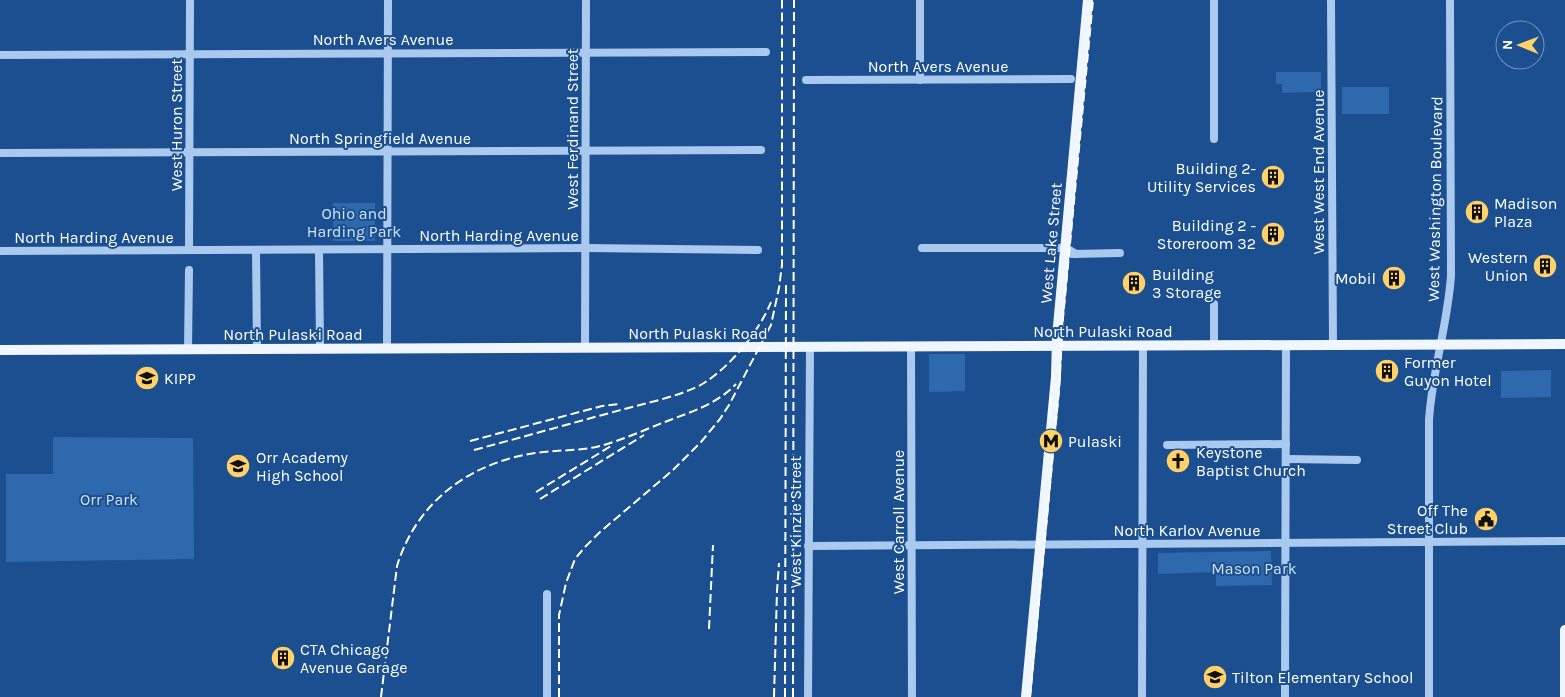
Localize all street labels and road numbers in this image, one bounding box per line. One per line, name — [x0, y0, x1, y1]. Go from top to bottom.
street label: North Avers Avenue — [313, 30, 453, 49]
street label: West Ferdinand Street — [563, 48, 582, 210]
street label: North Avers Avenue — [868, 57, 1008, 76]
street label: West Huron Street — [167, 59, 186, 191]
street label: West West End Avenue — [1309, 89, 1328, 255]
street label: West Washington Boulevard — [1424, 96, 1446, 302]
street label: North Springfield Avenue — [289, 129, 471, 148]
street label: West Lake Street — [1036, 182, 1066, 304]
street label: North Harding Avenue — [419, 226, 579, 245]
street label: North Harding Avenue — [14, 228, 174, 247]
street label: North Pulaski Road — [1033, 322, 1173, 341]
street label: North Pulaski Road — [628, 324, 768, 343]
street label: North Pulaski Road — [223, 325, 363, 344]
street label: West Carroll Avenue — [889, 450, 908, 594]
street label: West Kinzie Street — [786, 456, 805, 588]
street label: North Karlov Avenue — [1114, 521, 1260, 540]

